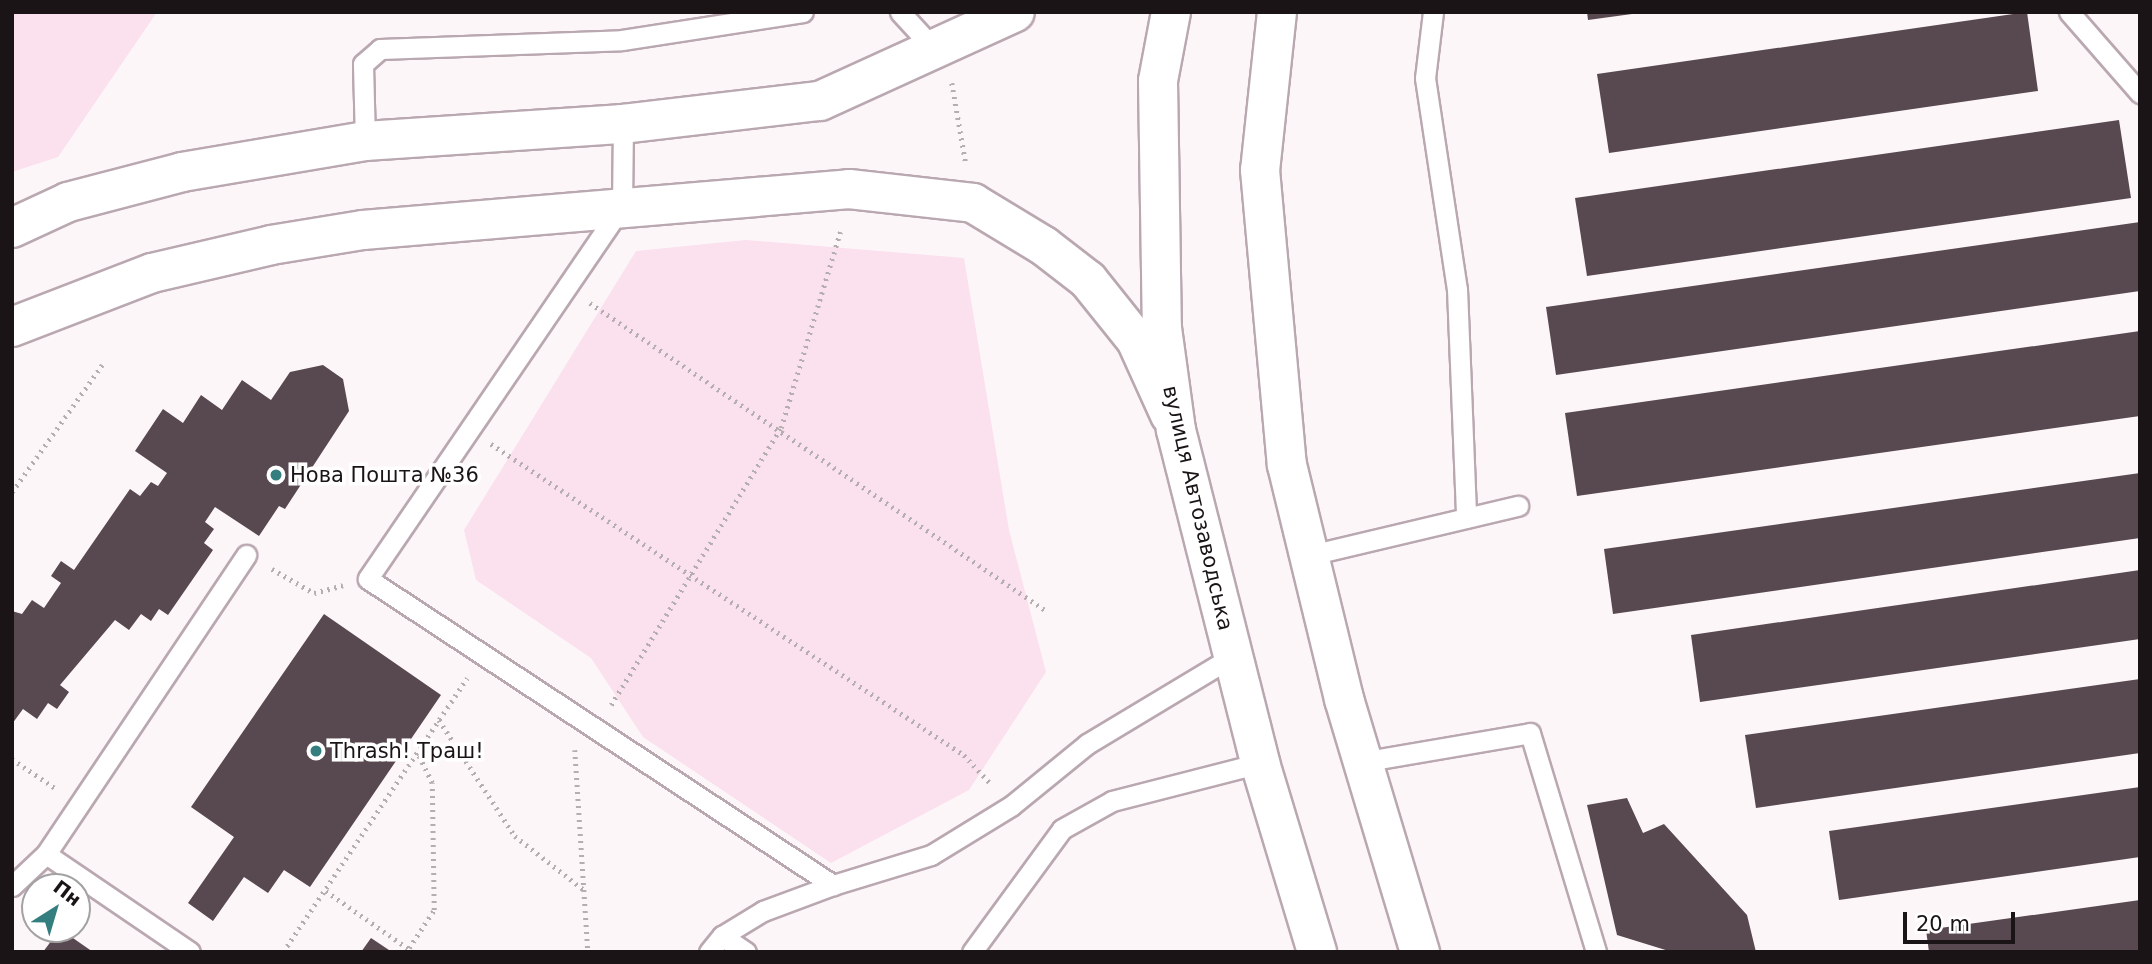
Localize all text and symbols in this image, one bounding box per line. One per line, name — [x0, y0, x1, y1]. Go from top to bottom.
street label: вулиця Автозаводська — [1158, 383, 1238, 633]
place label: Нова Пошта №36 — [290, 462, 479, 488]
marker: Нова Пошта №36 — [268, 467, 284, 483]
place label: Thrash! Траш! — [330, 738, 484, 764]
marker: Thrash! Траш! — [308, 743, 324, 759]
north arrow — [21, 873, 91, 943]
text: Пн — [49, 875, 86, 910]
scale bar — [1907, 898, 2019, 942]
text: 20 m — [1916, 912, 1970, 936]

